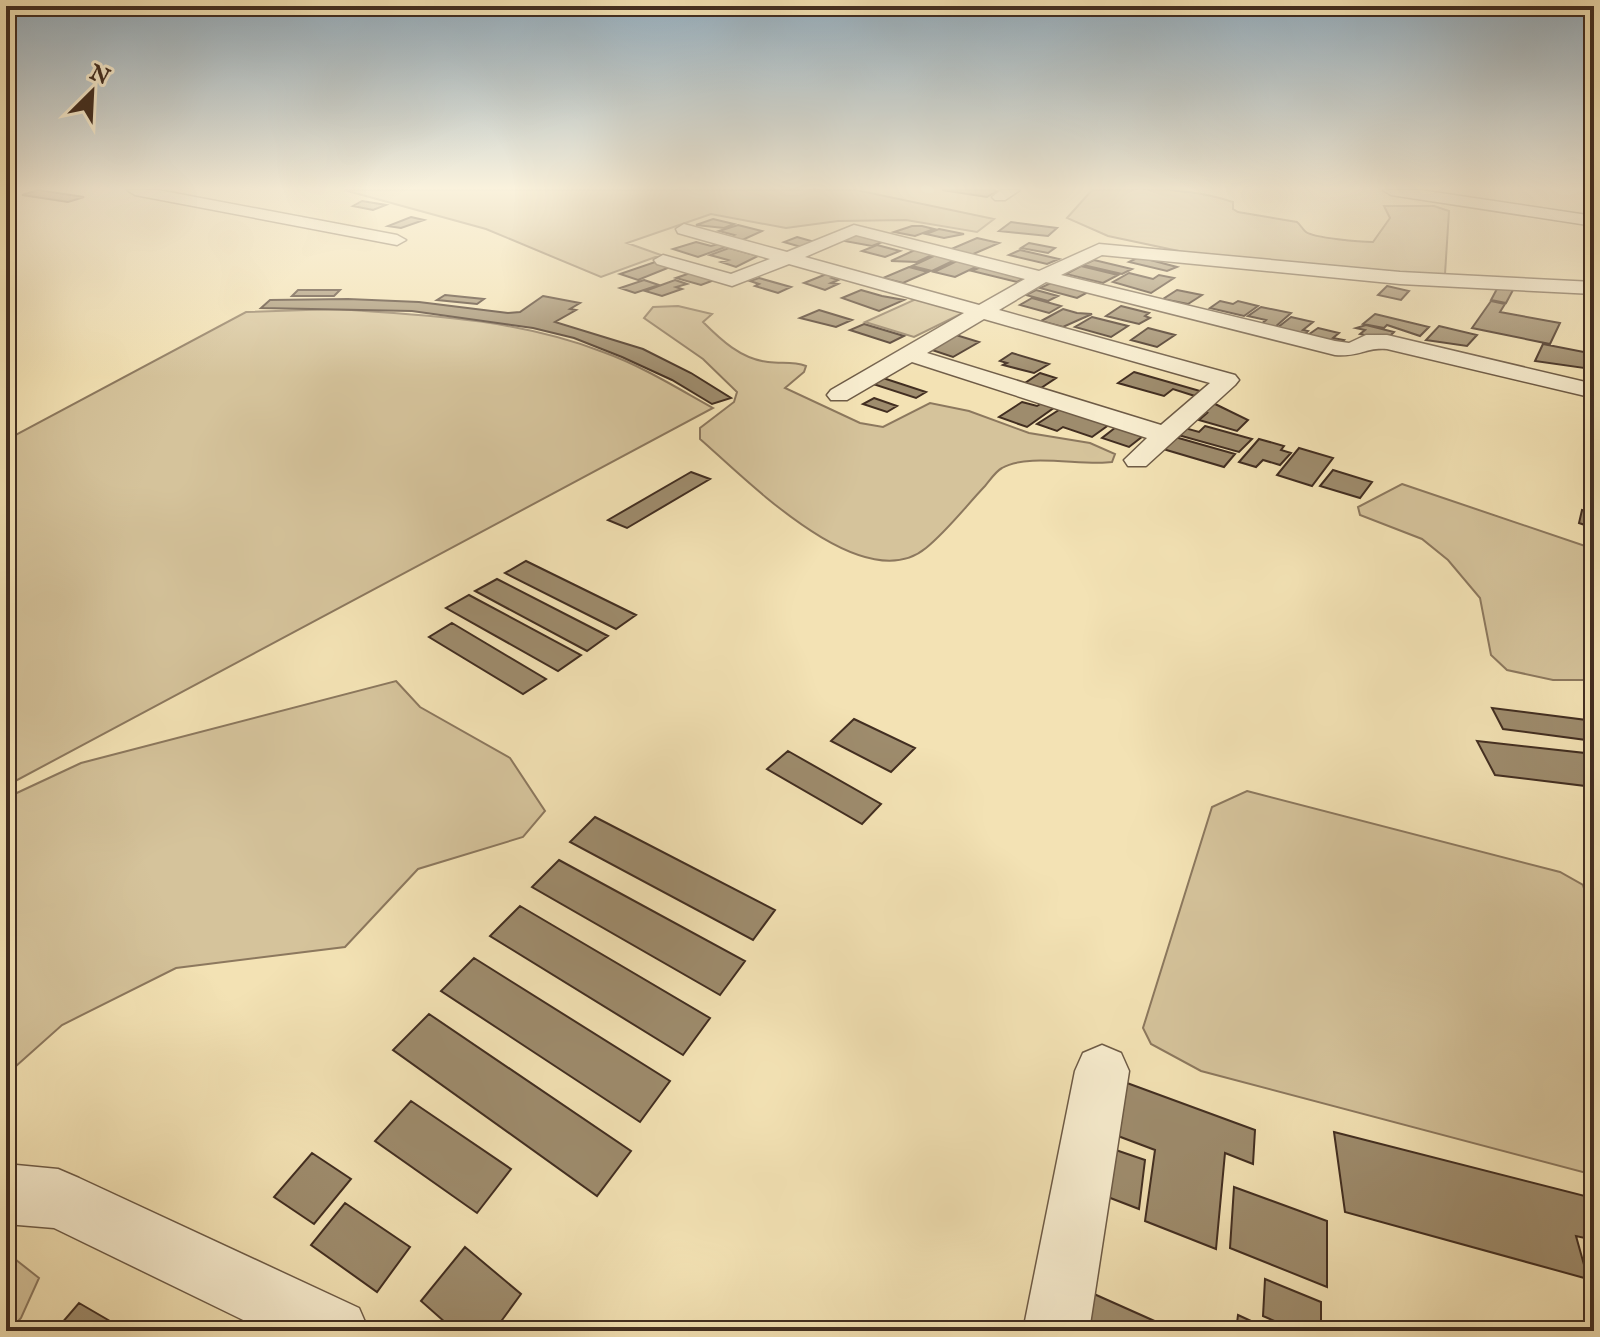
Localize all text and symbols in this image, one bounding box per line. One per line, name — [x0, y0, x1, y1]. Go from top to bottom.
north arrow — [52, 52, 132, 132]
text: N — [84, 58, 114, 92]

